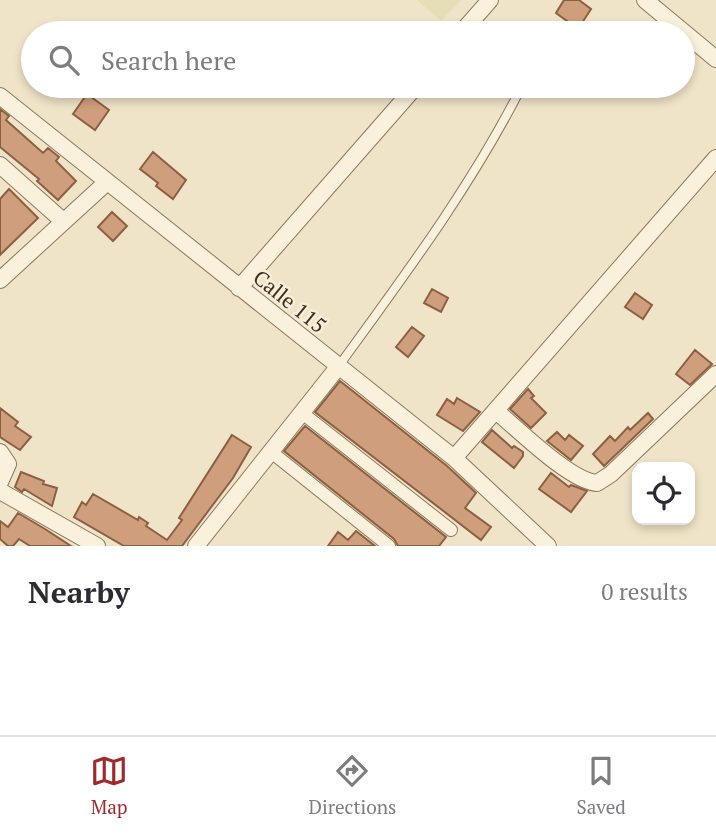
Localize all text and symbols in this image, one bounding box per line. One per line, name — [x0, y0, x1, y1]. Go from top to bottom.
search box — [21, 21, 695, 98]
icon: search — [45, 41, 83, 79]
text: Search here — [101, 43, 236, 77]
street label: Calle 115 — [248, 263, 332, 339]
map controls — [632, 462, 695, 525]
button: locate — [632, 462, 695, 525]
text: Nearby — [28, 572, 130, 612]
text: 0 results — [601, 576, 688, 607]
tab: Map — [90, 752, 128, 819]
tab: Directions — [309, 752, 396, 819]
tab: Saved — [577, 752, 626, 819]

